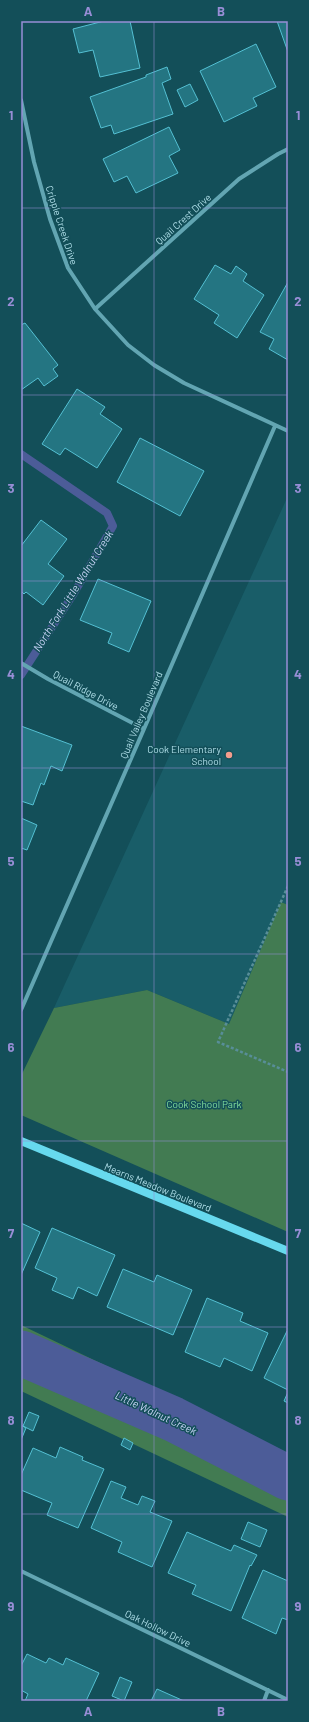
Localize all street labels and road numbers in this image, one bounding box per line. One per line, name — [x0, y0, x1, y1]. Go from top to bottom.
street label: Cripple Creek Drive — [44, 184, 80, 266]
street label: Quail Crest Drive — [153, 191, 213, 247]
street label: Quail Ridge Drive — [51, 668, 121, 712]
street label: Quail Valley Boulevard — [117, 670, 165, 760]
street label: Mearns Meadow Boulevard — [103, 1160, 213, 1214]
street label: Oak Hollow Drive — [123, 1607, 193, 1649]

